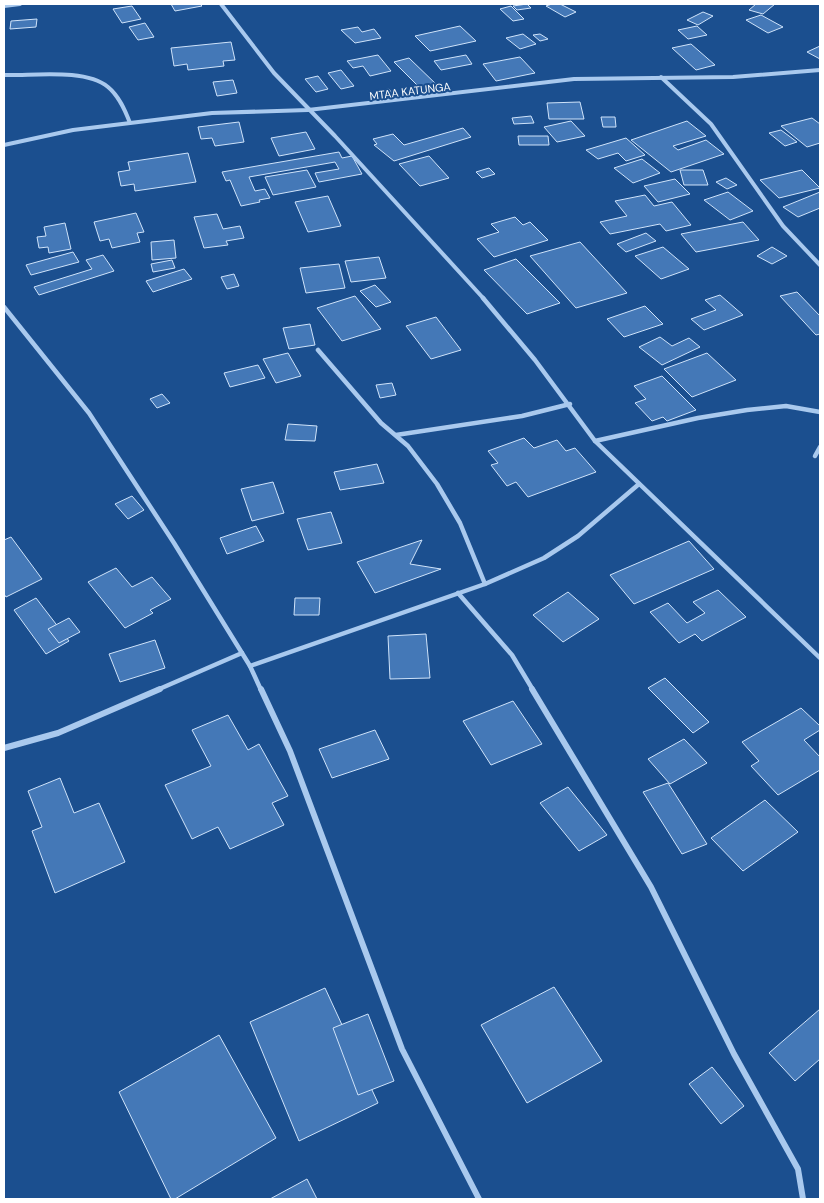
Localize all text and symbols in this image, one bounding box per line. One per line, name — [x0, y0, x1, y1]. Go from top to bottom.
street label: MTAA KATUNGA — [369, 79, 451, 103]

